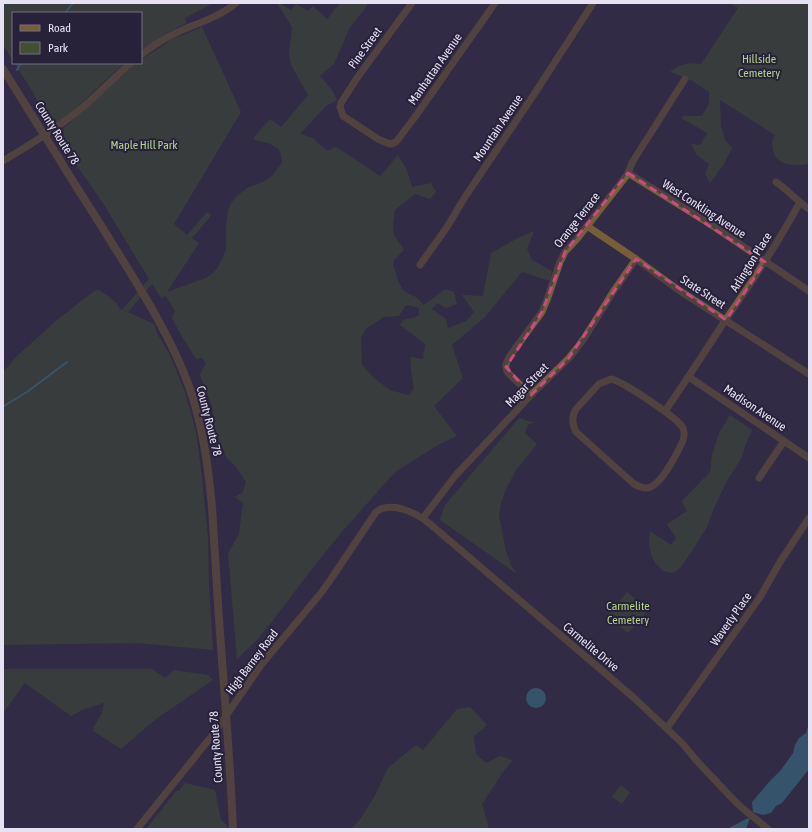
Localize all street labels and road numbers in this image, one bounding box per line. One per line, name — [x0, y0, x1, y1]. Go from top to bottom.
street label: Pine Street — [345, 24, 385, 71]
street label: Manhattan Avenue — [405, 31, 465, 107]
street label: Mountain Avenue — [470, 92, 526, 164]
street label: County Route 78 — [32, 99, 82, 167]
street label: West Conkling Avenue — [659, 177, 749, 241]
street label: Orange Terrace — [551, 190, 603, 250]
street label: Arlington Place — [727, 230, 775, 294]
street label: State Street — [678, 272, 729, 312]
street label: Magar Street — [503, 360, 552, 410]
street label: Madison Avenue — [721, 382, 789, 434]
street label: County Route 78 — [194, 384, 225, 458]
street label: Waverly Place — [708, 590, 754, 648]
street label: Carmelite Drive — [560, 620, 622, 674]
street label: High Barney Road — [223, 627, 281, 697]
street label: County Route 78 — [206, 710, 225, 783]

